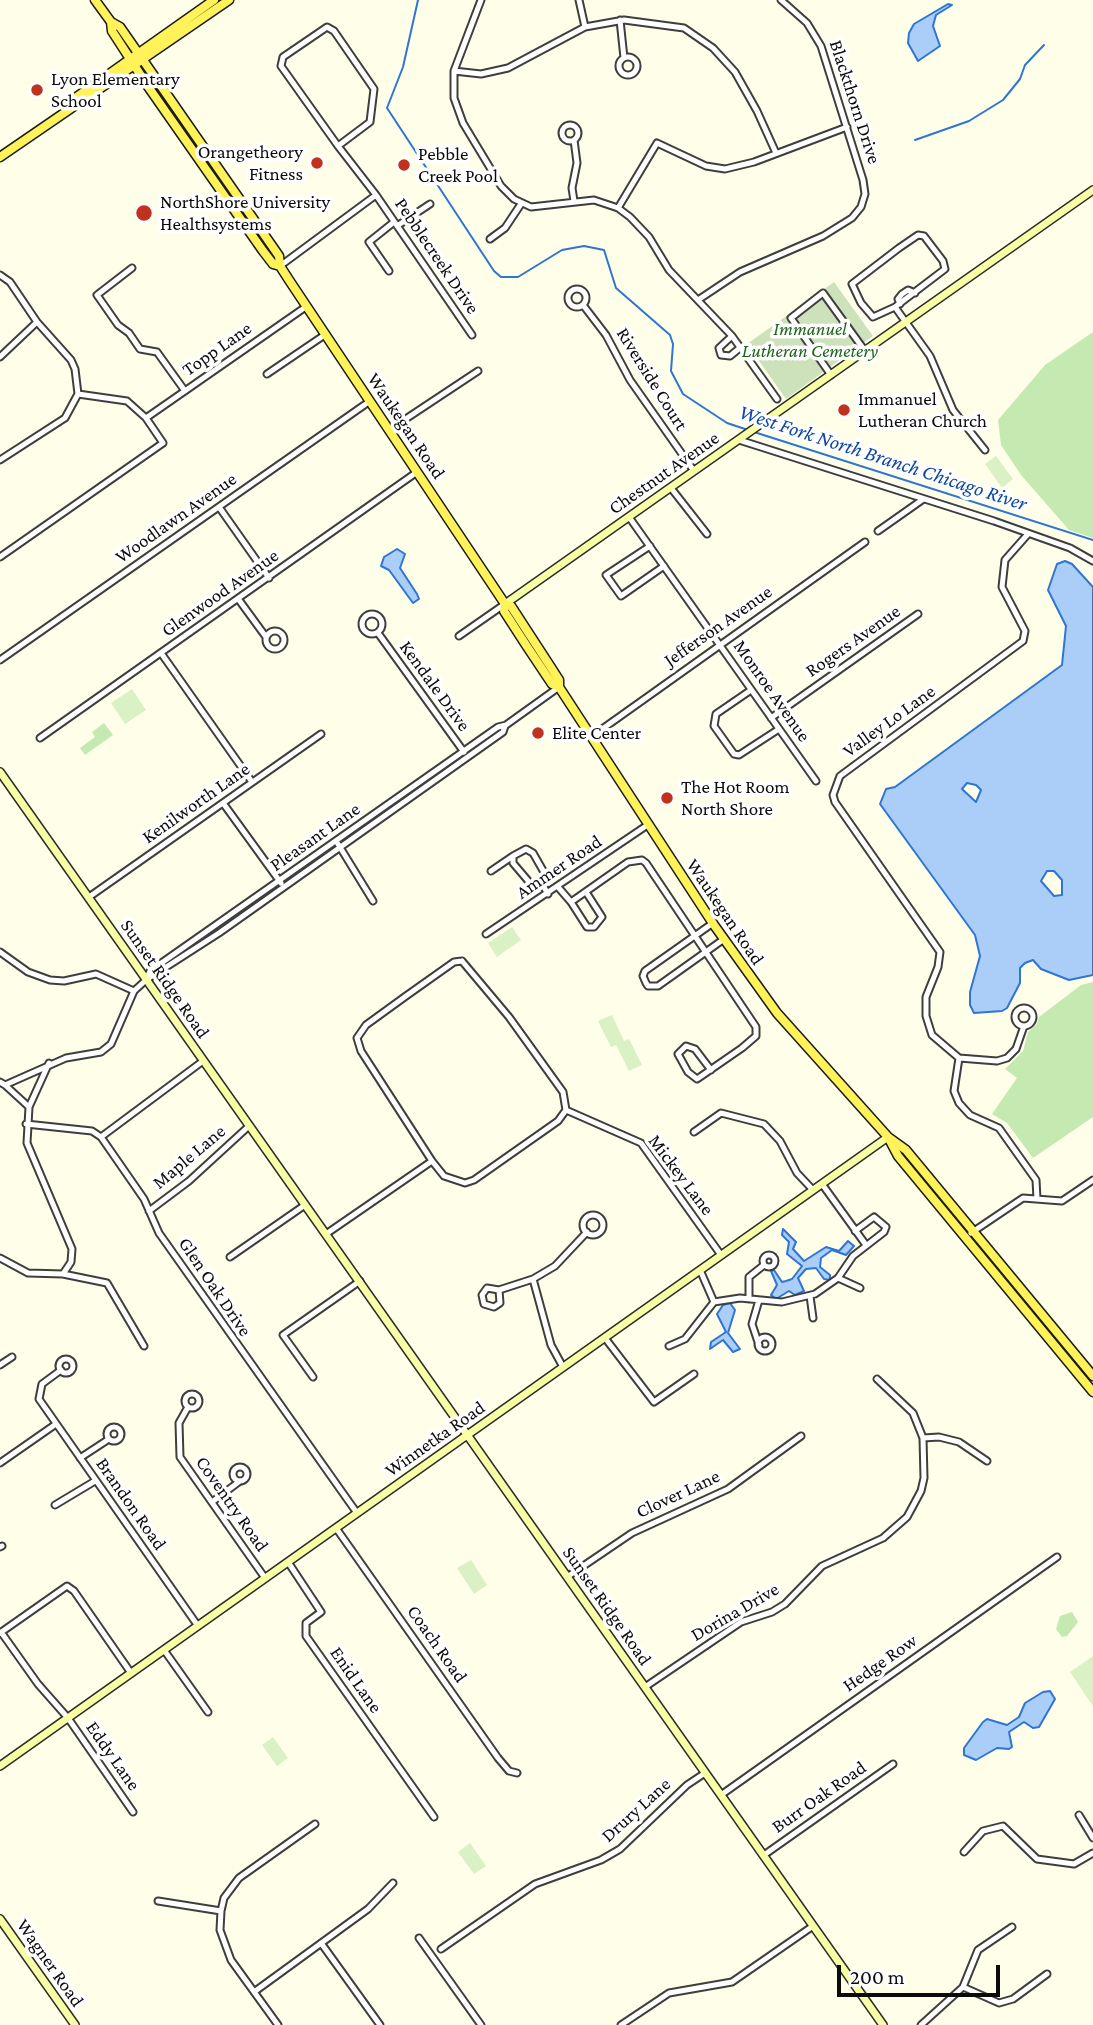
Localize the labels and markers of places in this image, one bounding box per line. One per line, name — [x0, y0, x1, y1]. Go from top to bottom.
place label: Lyon Elementary School — [51, 68, 180, 112]
marker: Lyon Elementary School — [29, 82, 45, 98]
place label: Orangetheory Fitness — [198, 141, 303, 185]
place label: Pebble Creek Pool — [418, 143, 498, 187]
marker: Orangetheory Fitness — [309, 155, 325, 171]
marker: Pebble Creek Pool — [396, 157, 412, 173]
place label: NorthShore University Healthsystems — [160, 191, 330, 235]
marker: NorthShore University Healthsystems — [134, 203, 154, 223]
place label: Immanuel Lutheran Church — [858, 388, 987, 432]
marker: Immanuel Lutheran Church — [836, 402, 852, 418]
place label: Elite Center — [552, 722, 641, 744]
marker: Elite Center — [530, 725, 546, 741]
place label: The Hot Room North Shore — [681, 776, 790, 820]
marker: The Hot Room North Shore — [659, 790, 675, 806]

